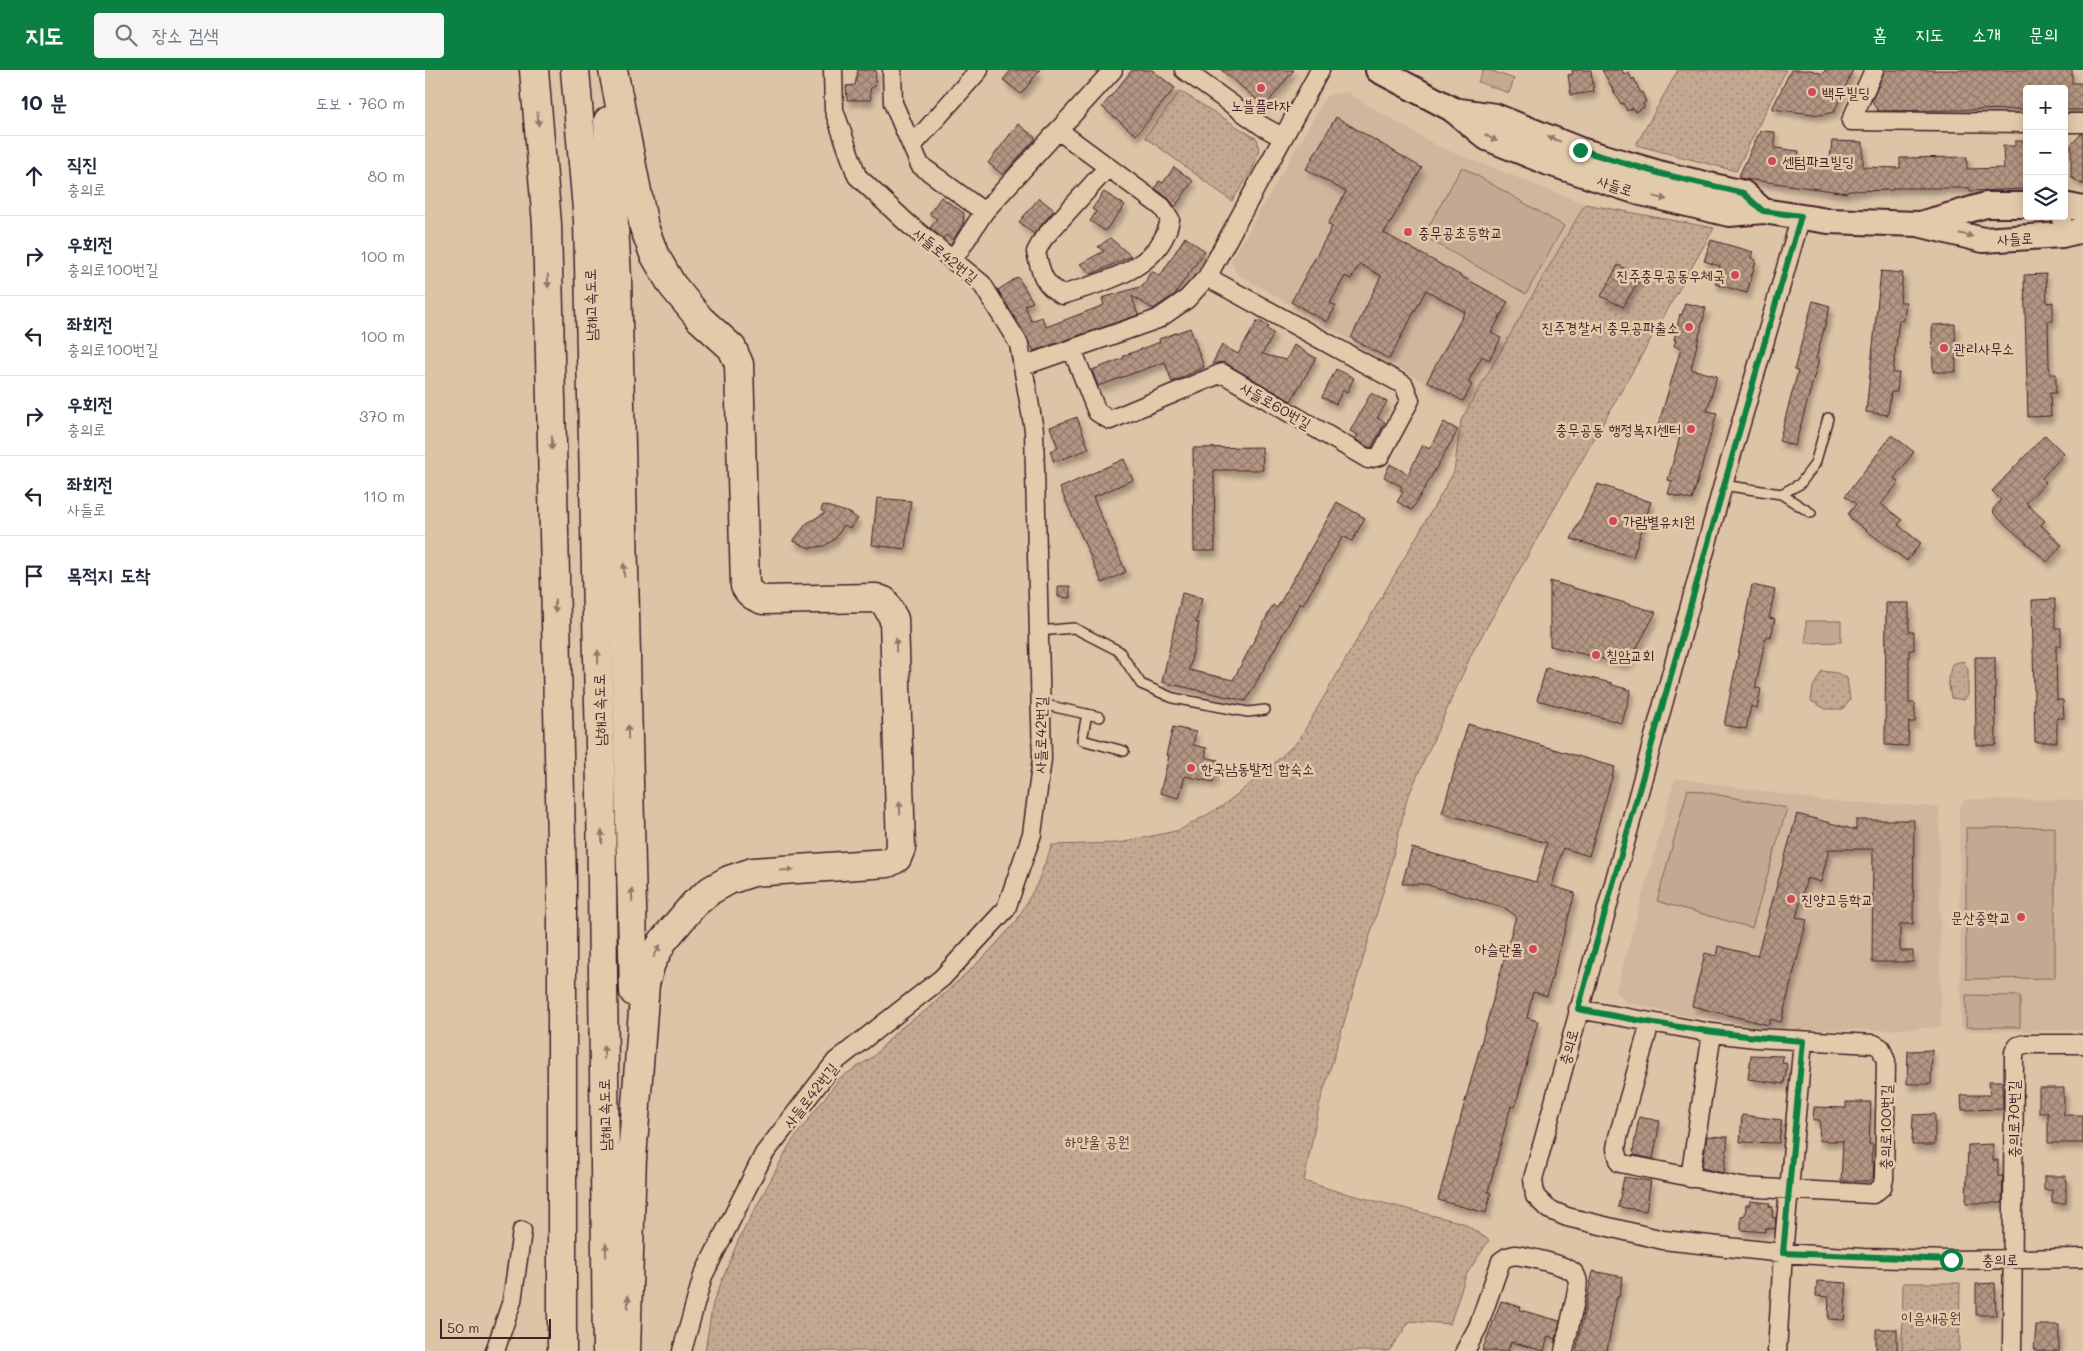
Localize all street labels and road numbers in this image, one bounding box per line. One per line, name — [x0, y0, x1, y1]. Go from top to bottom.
street label: 사들로 — [1595, 170, 1635, 200]
street label: 사들로42번길 — [910, 223, 982, 287]
street label: 사들로 — [1996, 227, 2034, 249]
street label: 남해고속도로 — [579, 269, 601, 341]
street label: 사들로60번길 — [1237, 377, 1315, 433]
street label: 남해고속도로 — [588, 674, 610, 746]
street label: 사들로42번길 — [1029, 696, 1051, 774]
street label: 충의로 — [1554, 1027, 1582, 1067]
street label: 사들로42번길 — [778, 1058, 842, 1132]
street label: 남해고속도로 — [593, 1079, 615, 1151]
street label: 충의로70번길 — [2003, 1080, 2023, 1158]
street label: 충의로100번길 — [1874, 1084, 1896, 1170]
street label: 충의로 — [1982, 1249, 2018, 1269]

